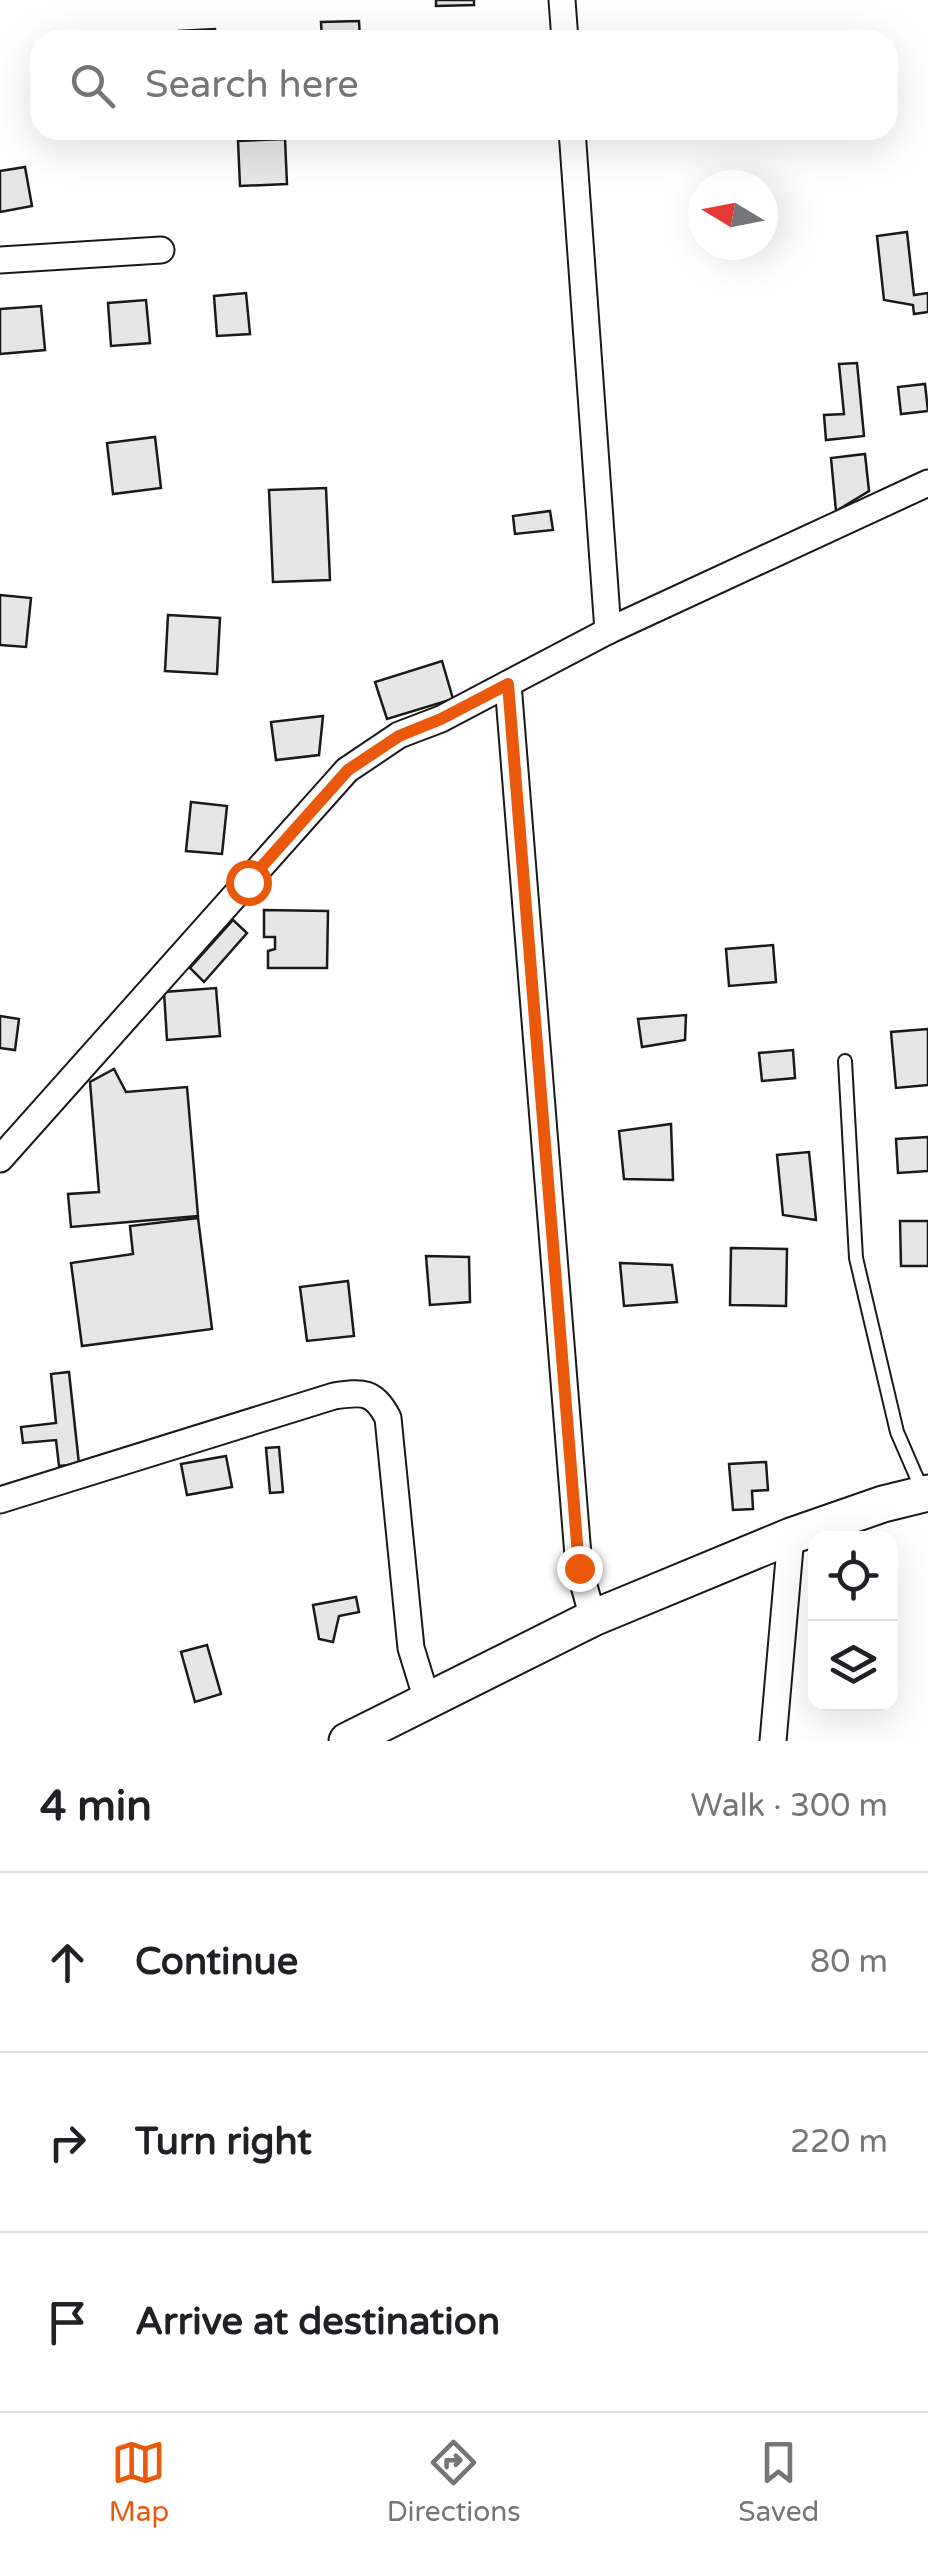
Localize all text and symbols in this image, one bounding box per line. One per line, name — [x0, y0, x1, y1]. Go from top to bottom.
search box — [30, 30, 898, 140]
icon: search — [65, 58, 120, 113]
text: Search here — [145, 62, 359, 108]
north arrow — [688, 170, 778, 260]
route start — [226, 860, 272, 906]
map controls — [808, 1531, 898, 1711]
button: locate — [808, 1531, 898, 1621]
route end — [557, 1546, 603, 1592]
button: layers — [808, 1621, 898, 1711]
text: 4 min — [40, 1781, 152, 1832]
text: Walk · 300 m — [691, 1787, 888, 1825]
icon: ahead — [40, 1935, 95, 1990]
text: Continue — [135, 1939, 298, 1985]
text: 80 m — [810, 1943, 888, 1981]
icon: right — [40, 2115, 95, 2170]
text: Turn right — [135, 2119, 312, 2165]
text: 220 m — [790, 2123, 888, 2161]
icon: arrive — [40, 2295, 95, 2350]
text: Arrive at destination — [135, 2299, 500, 2345]
tab: Map — [109, 2435, 169, 2529]
tab: Directions — [387, 2435, 521, 2529]
tab: Saved — [738, 2435, 819, 2529]

